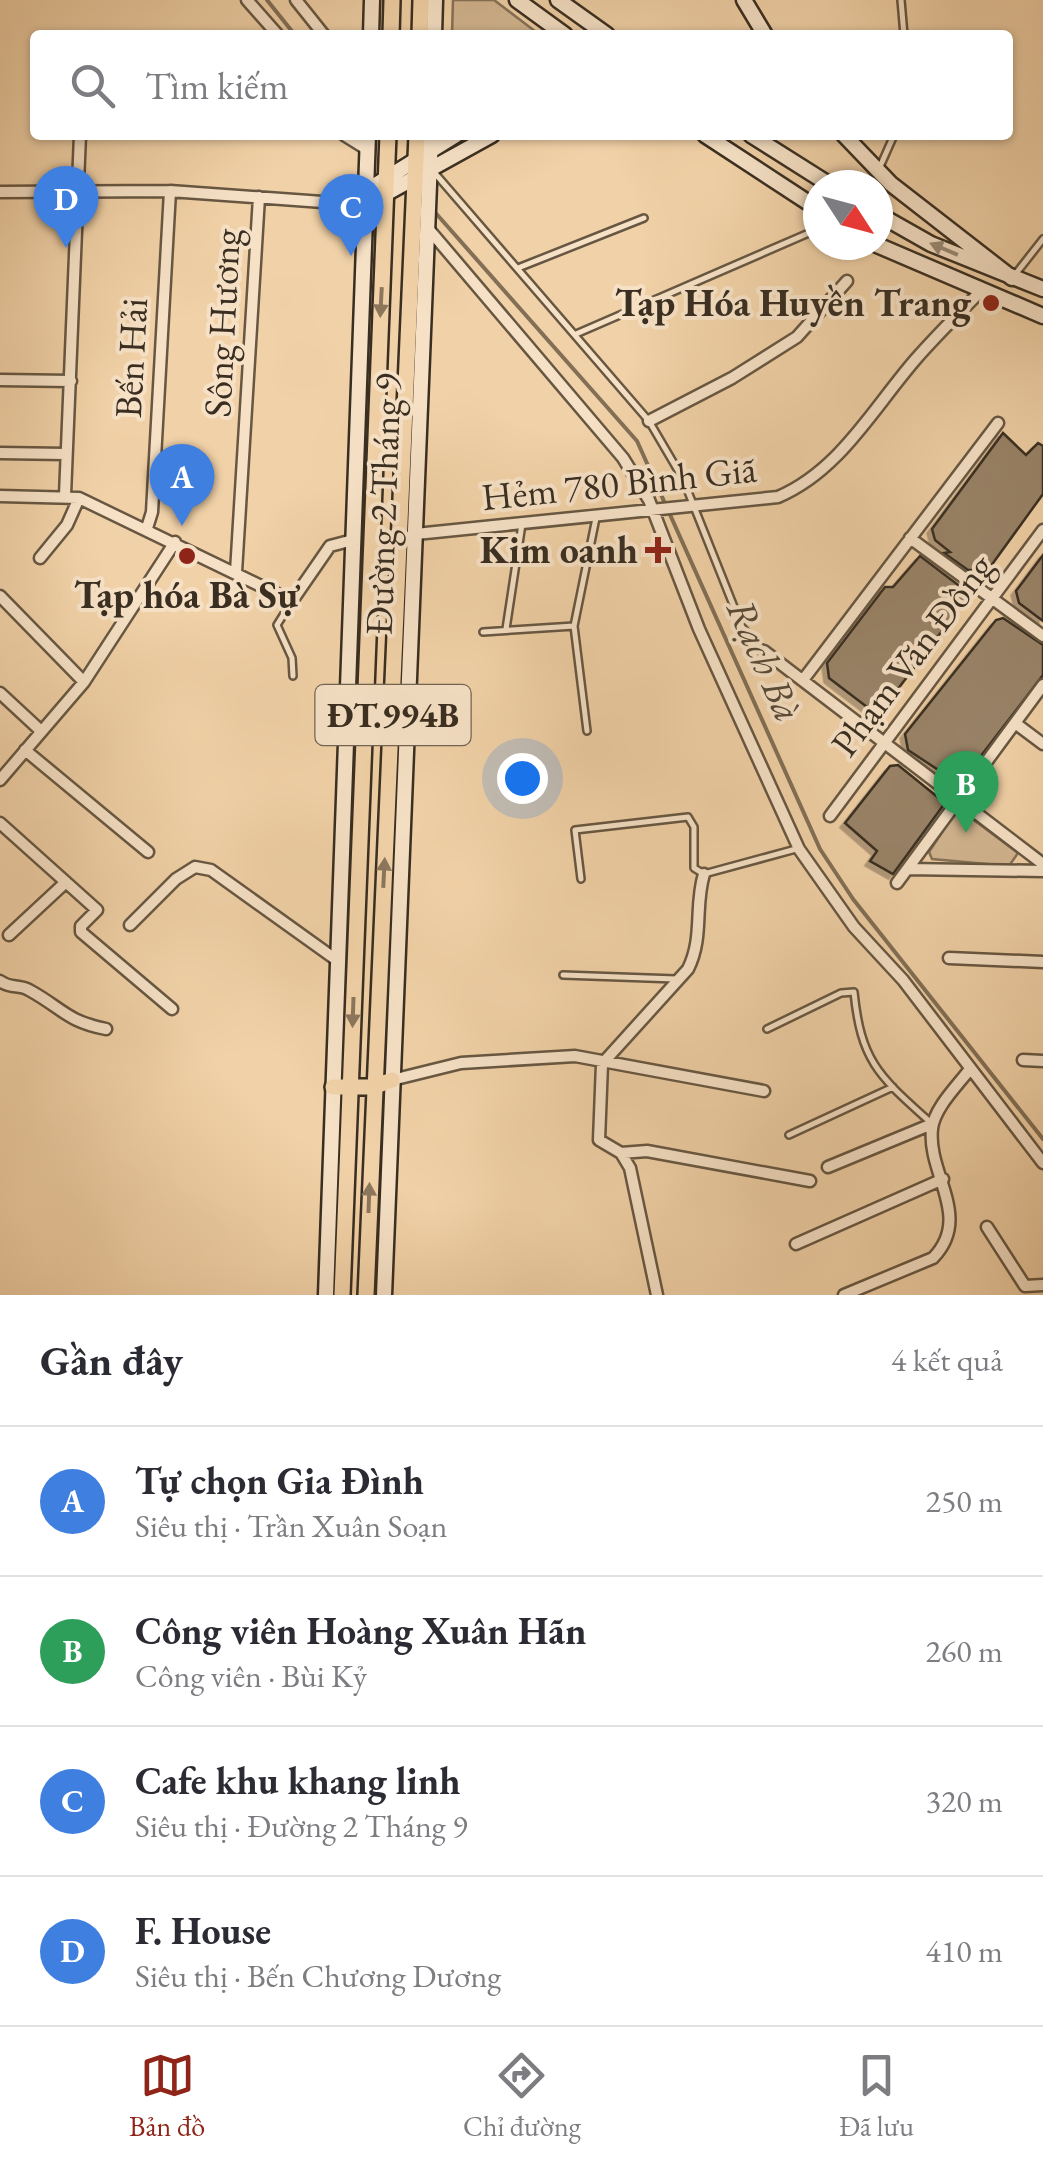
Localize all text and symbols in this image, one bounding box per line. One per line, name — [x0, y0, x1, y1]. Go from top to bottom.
search box — [30, 30, 1013, 140]
icon: search — [65, 58, 120, 113]
text: Tìm kiếm — [145, 61, 288, 110]
pin: D — [34, 166, 98, 248]
north arrow — [803, 170, 893, 260]
pin: C — [318, 174, 384, 256]
street label: Sông Hương — [192, 227, 251, 418]
one-way arrow — [929, 241, 959, 257]
place label: Tạp Hóa Huyền Trang — [615, 278, 972, 327]
one-way arrow — [373, 287, 389, 319]
marker: Tạp Hóa Huyền Trang — [980, 292, 1002, 314]
street label: Bến Hải — [103, 297, 158, 419]
street label: Đường 2 Tháng 9 — [353, 372, 412, 636]
pin: A — [150, 444, 214, 526]
street label: Hẻm 780 Bình Giã — [479, 444, 760, 521]
place label: Kim oanh — [480, 525, 638, 574]
marker: Kim oanh — [647, 539, 669, 561]
street label: Phạm Văn Đồng — [819, 543, 1004, 766]
marker: Tạp hóa Bà Sự — [176, 545, 198, 567]
place label: Tạp hóa Bà Sự — [74, 570, 300, 619]
water label: Rạch Bà — [715, 591, 815, 729]
road number: ĐT.994B — [316, 685, 470, 745]
pin: B — [934, 750, 998, 833]
your location — [497, 753, 548, 804]
one-way arrow — [376, 856, 392, 888]
one-way arrow — [344, 996, 360, 1028]
one-way arrow — [362, 1181, 378, 1213]
text: Gần đây — [40, 1333, 183, 1388]
text: 4 kết quả — [891, 1339, 1003, 1381]
text: Tự chọn Gia Đình — [135, 1456, 424, 1505]
text: A — [61, 1480, 84, 1522]
text: 250 m — [926, 1480, 1003, 1522]
text: Siêu thị · Trần Xuân Soạn — [135, 1505, 447, 1547]
text: Công viên Hoàng Xuân Hãn — [135, 1606, 586, 1655]
text: B — [62, 1630, 83, 1672]
text: 260 m — [926, 1630, 1003, 1672]
text: Công viên · Bùi Kỷ — [135, 1655, 367, 1697]
text: Cafe khu khang linh — [135, 1756, 461, 1805]
text: C — [61, 1780, 84, 1822]
text: 320 m — [926, 1780, 1003, 1822]
text: Siêu thị · Đường 2 Tháng 9 — [135, 1805, 468, 1847]
text: F. House — [135, 1906, 271, 1955]
text: D — [60, 1930, 85, 1972]
text: 410 m — [926, 1930, 1003, 1972]
text: Siêu thị · Bến Chương Dương — [135, 1955, 501, 1997]
tab: Bản đồ — [129, 2048, 205, 2144]
tab: Chỉ đường — [463, 2048, 581, 2144]
tab: Đã lưu — [839, 2048, 914, 2144]

